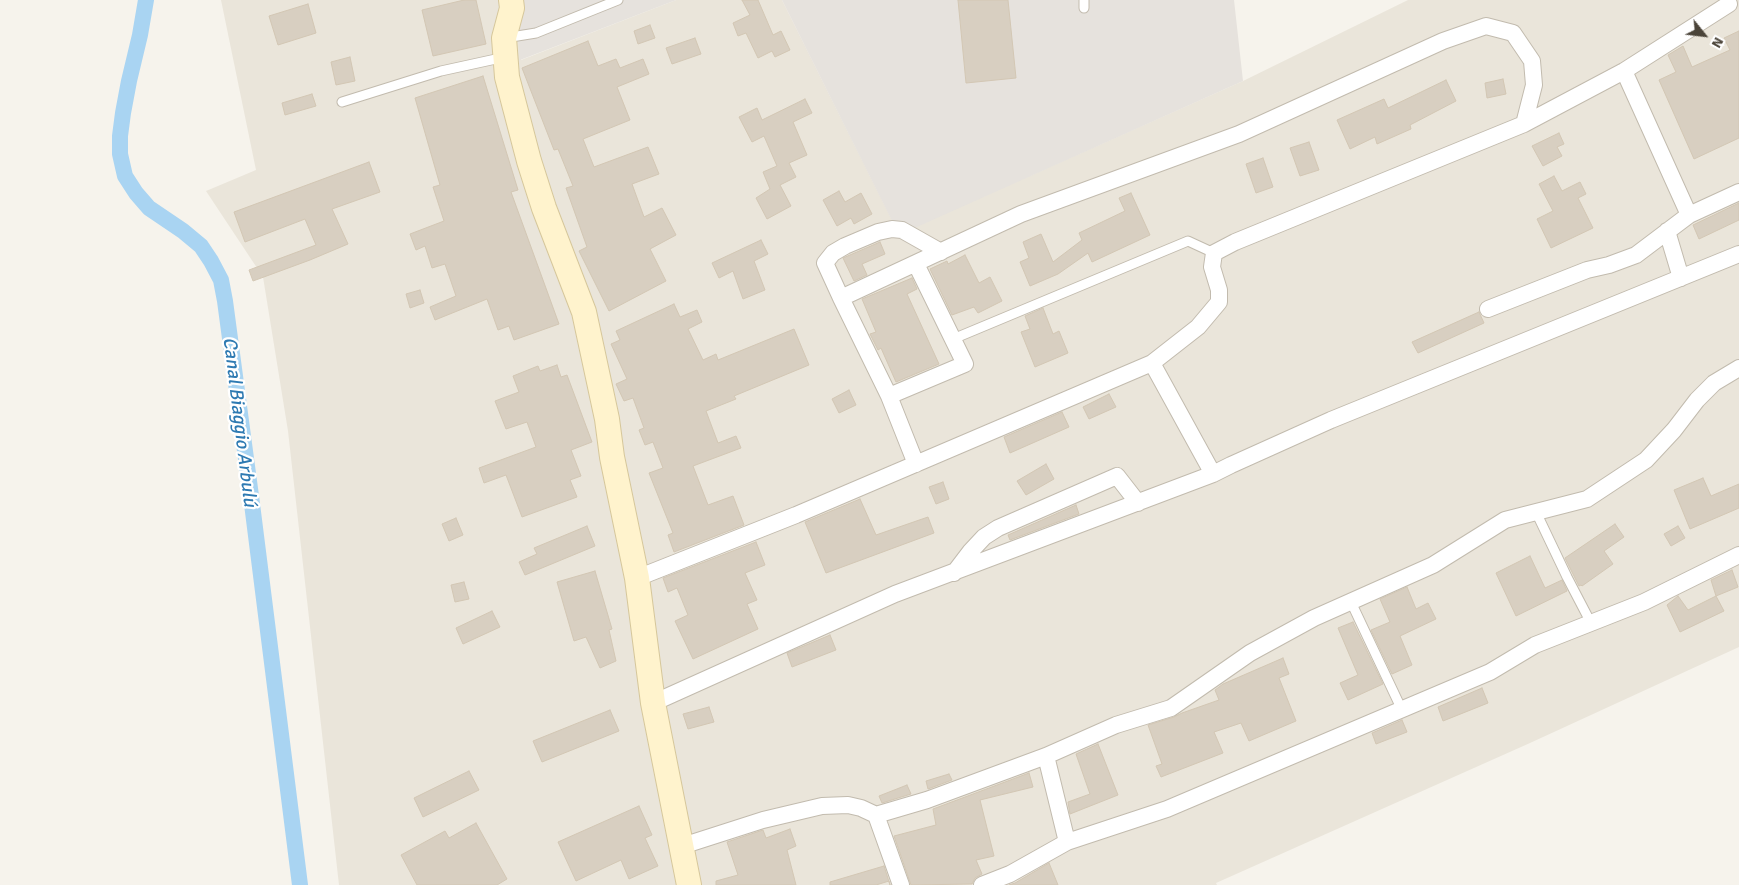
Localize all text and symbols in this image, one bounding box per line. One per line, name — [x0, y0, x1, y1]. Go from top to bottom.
north arrow — [1679, 10, 1729, 60]
text: N — [1708, 34, 1727, 51]
water label: Canal Biaggio Arbulú — [217, 336, 261, 508]

